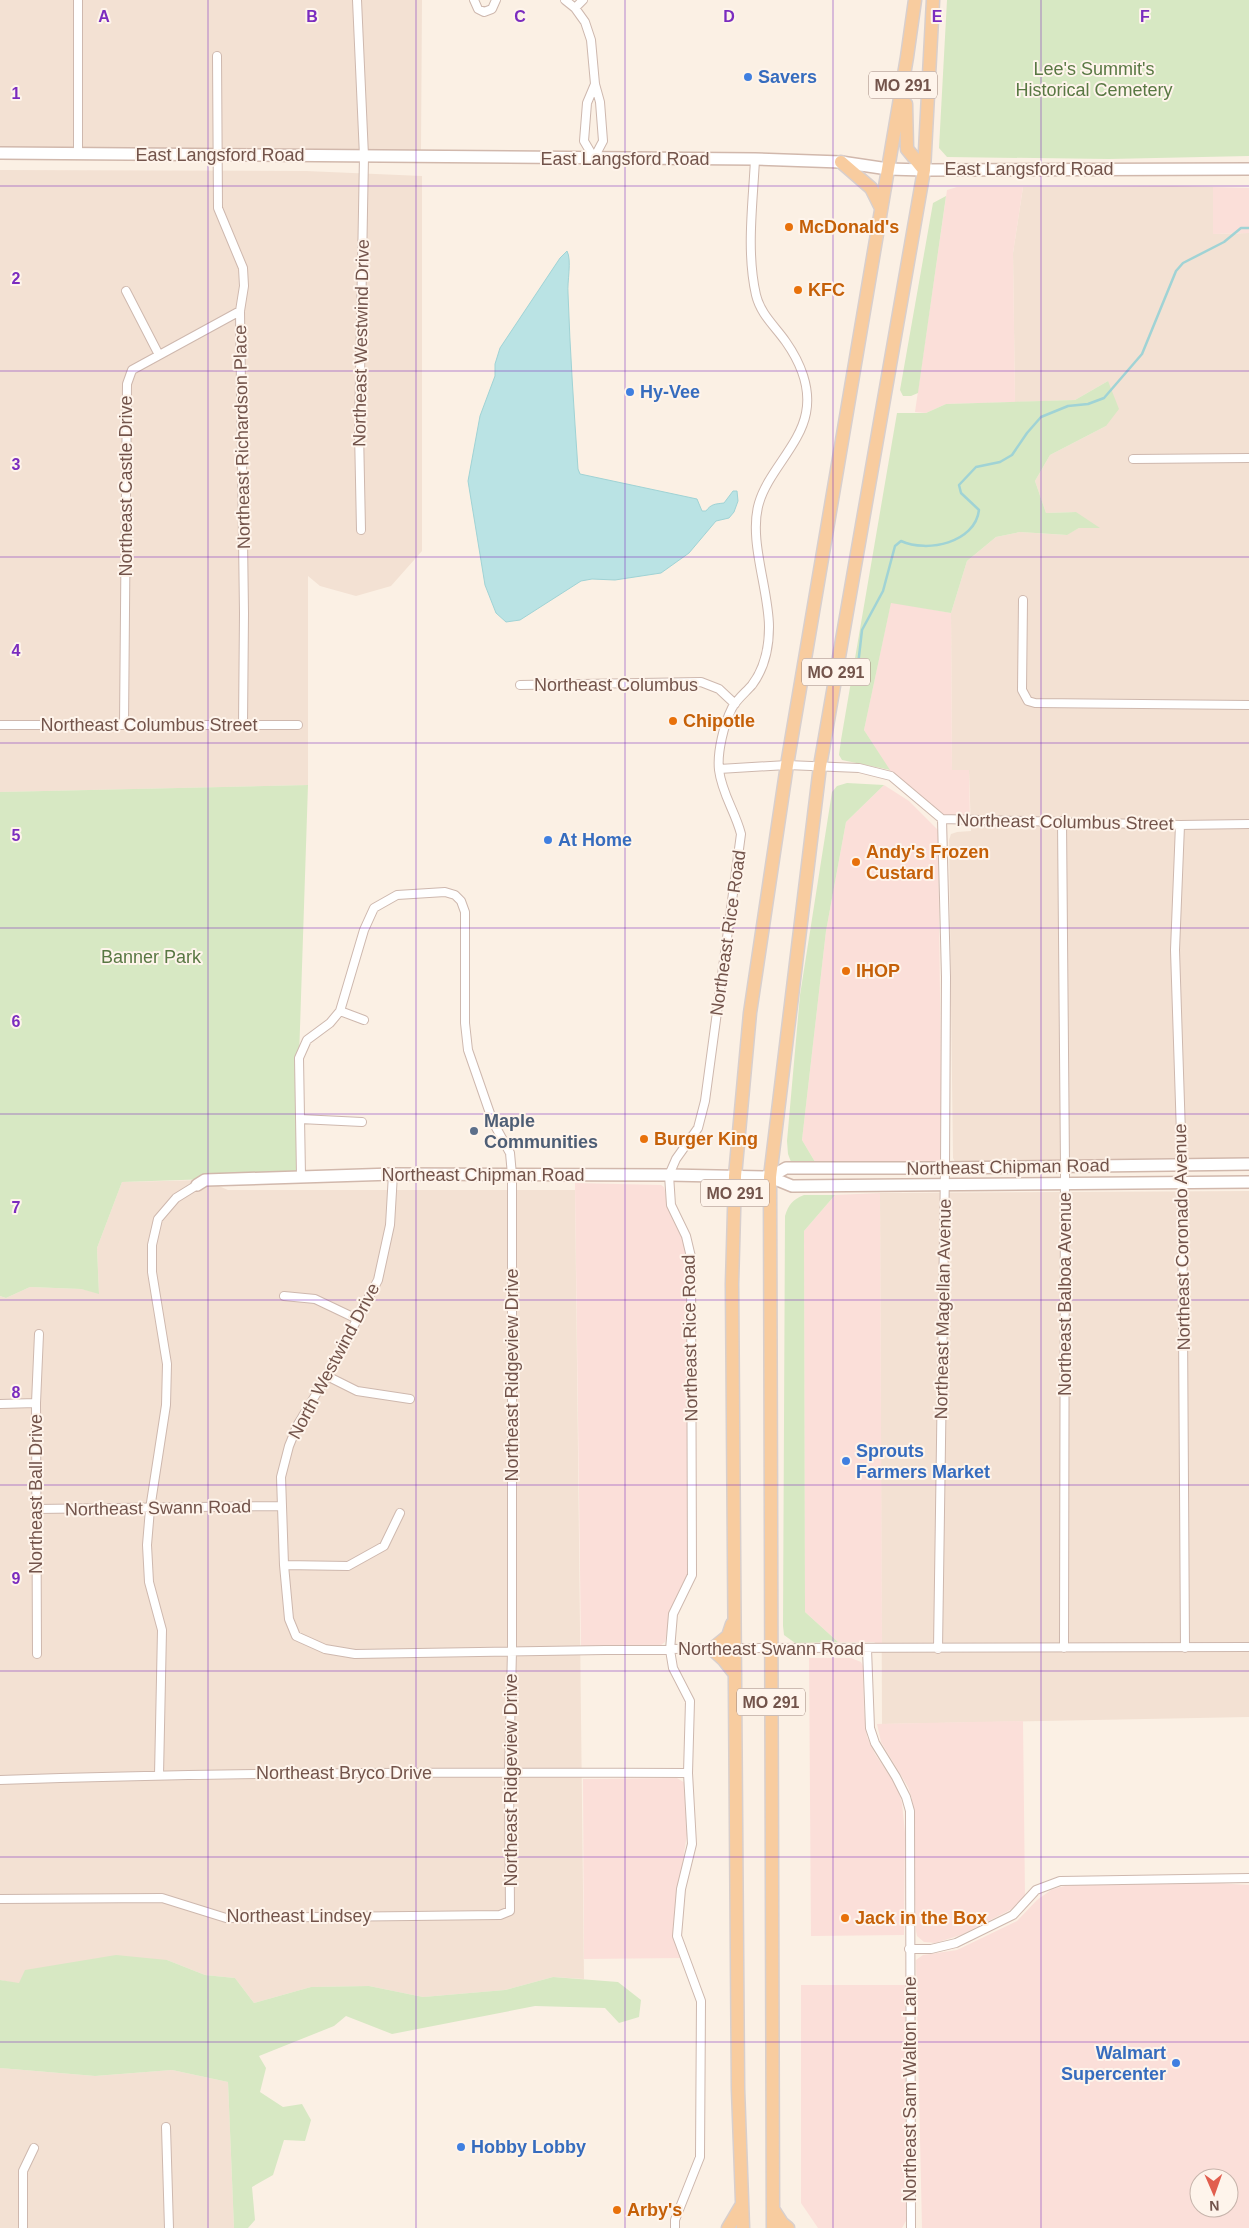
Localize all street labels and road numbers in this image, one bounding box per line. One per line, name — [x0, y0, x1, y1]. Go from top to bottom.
road number: MO 291 — [869, 72, 937, 98]
street label: East Langsford Road — [135, 145, 305, 165]
street label: East Langsford Road — [540, 149, 710, 169]
street label: East Langsford Road — [944, 159, 1114, 179]
street label: Northeast Westwind Drive — [349, 239, 373, 447]
street label: Northeast Richardson Place — [230, 325, 254, 549]
street label: Northeast Castle Drive — [116, 395, 136, 577]
road number: MO 291 — [802, 659, 870, 686]
street label: Northeast Columbus — [534, 675, 698, 695]
street label: Northeast Columbus Street — [40, 715, 258, 735]
street label: Northeast Columbus Street — [956, 810, 1174, 834]
street label: Northeast Rice Road — [706, 849, 750, 1017]
street label: Northeast Coronado Avenue — [1170, 1123, 1194, 1351]
street label: Northeast Chipman Road — [906, 1155, 1110, 1179]
street label: Northeast Chipman Road — [381, 1165, 585, 1185]
road number: MO 291 — [701, 1180, 769, 1206]
street label: Northeast Balboa Avenue — [1055, 1192, 1075, 1396]
street label: Northeast Magellan Avenue — [931, 1198, 955, 1420]
street label: Northeast Rice Road — [679, 1254, 701, 1422]
street label: Northeast Ridgeview Drive — [502, 1268, 522, 1482]
street label: North Westwind Drive — [284, 1280, 384, 1442]
street label: Northeast Ball Drive — [26, 1414, 46, 1574]
street label: Northeast Swann Road — [65, 1496, 251, 1520]
street label: Northeast Swann Road — [678, 1639, 864, 1659]
street label: Northeast Ridgeview Drive — [501, 1673, 521, 1887]
road number: MO 291 — [737, 1688, 805, 1715]
street label: Northeast Bryco Drive — [256, 1763, 432, 1783]
street label: Northeast Lindsey — [226, 1906, 372, 1926]
street label: Northeast Sam Walton Lane — [900, 1976, 920, 2202]

